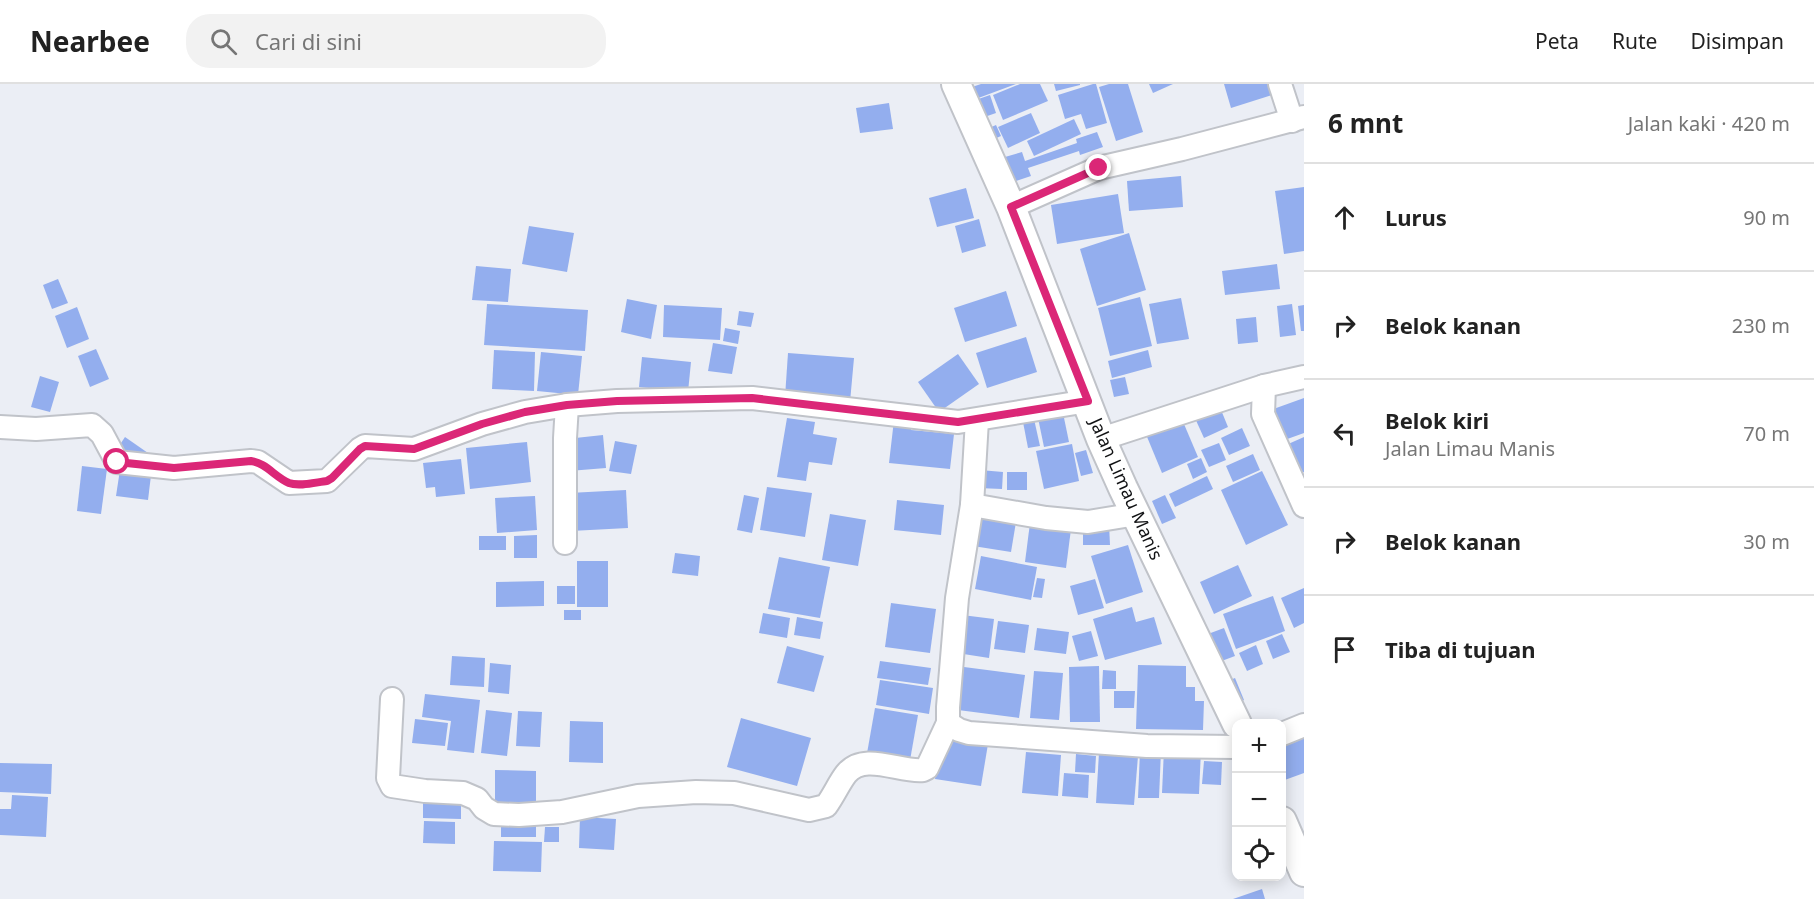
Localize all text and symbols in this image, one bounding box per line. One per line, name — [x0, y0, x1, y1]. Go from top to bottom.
search box — [186, 14, 606, 68]
text: Nearbee — [30, 22, 150, 60]
icon: search — [207, 25, 240, 58]
text: Cari di sini — [255, 26, 362, 56]
text: Peta — [1535, 27, 1579, 55]
text: Rute — [1612, 27, 1657, 55]
text: Disimpan — [1690, 27, 1784, 55]
text: 6 mnt — [1328, 105, 1403, 141]
text: Jalan kaki · 420 m — [1628, 110, 1790, 137]
route end — [1085, 154, 1111, 180]
icon: ahead — [1328, 201, 1361, 234]
text: Lurus — [1385, 202, 1447, 232]
text: 90 m — [1743, 204, 1790, 231]
icon: right — [1328, 309, 1361, 342]
text: Belok kanan — [1385, 310, 1521, 340]
text: 230 m — [1732, 312, 1790, 339]
text: Belok kiri — [1385, 405, 1489, 435]
street label: Jalan Limau Manis — [1084, 412, 1169, 563]
icon: left — [1328, 417, 1361, 450]
text: 70 m — [1743, 420, 1790, 447]
text: Jalan Limau Manis — [1385, 435, 1555, 462]
route start — [103, 448, 129, 474]
icon: right — [1328, 525, 1361, 558]
text: Belok kanan — [1385, 526, 1521, 556]
text: 30 m — [1743, 528, 1790, 555]
icon: arrive — [1328, 633, 1361, 666]
text: Tiba di tujuan — [1385, 634, 1535, 664]
map controls — [1232, 719, 1286, 881]
button: + — [1232, 719, 1286, 773]
button: − — [1232, 773, 1286, 827]
button: locate — [1232, 827, 1286, 881]

